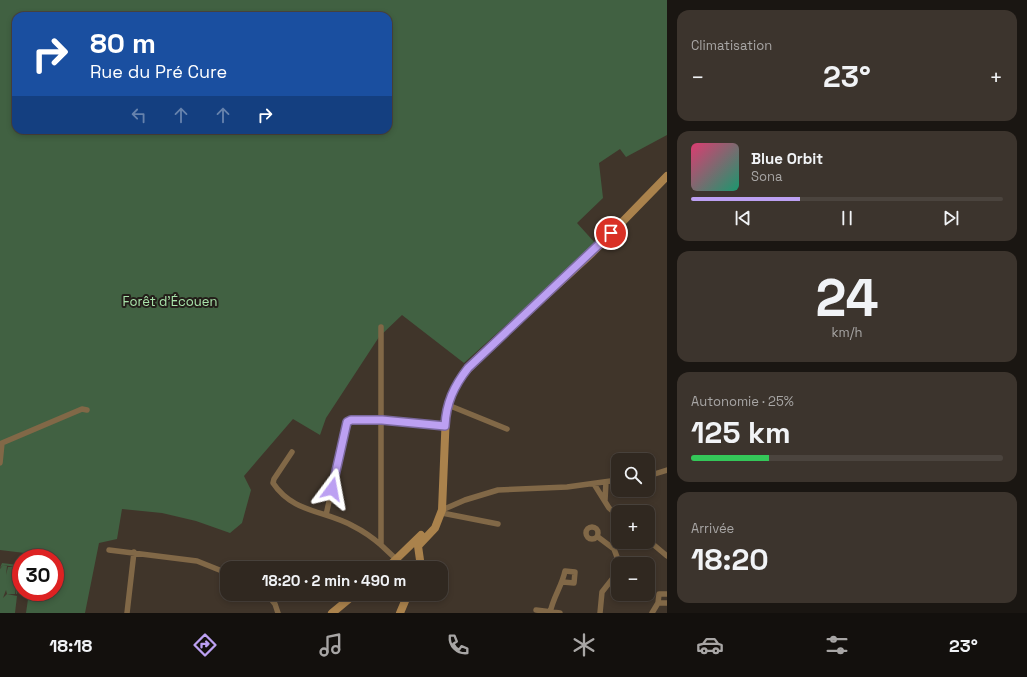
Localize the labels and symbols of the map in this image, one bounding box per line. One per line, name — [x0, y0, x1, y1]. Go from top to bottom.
pin — [594, 216, 628, 250]
park label: Forêt d'Écouen — [123, 293, 217, 310]
position arrow — [311, 468, 353, 510]
speed limit sign: 30 — [12, 549, 64, 601]

